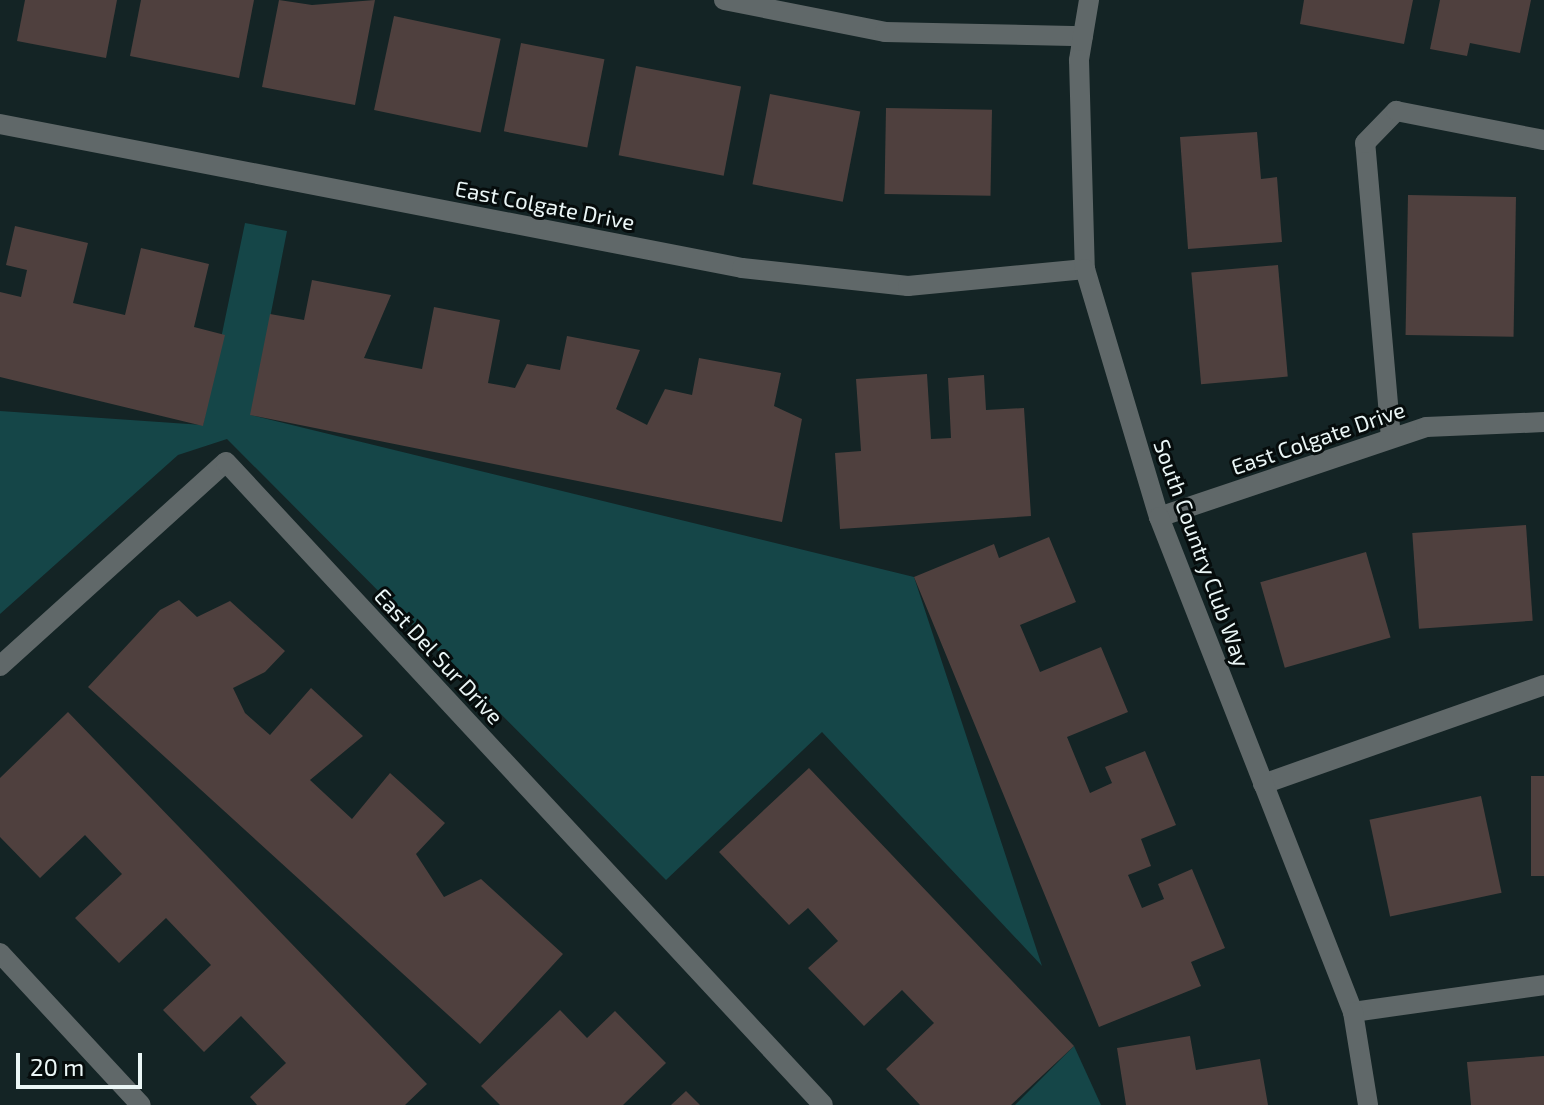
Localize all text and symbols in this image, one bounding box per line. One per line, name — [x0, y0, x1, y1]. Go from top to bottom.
street label: East Colgate Drive — [453, 175, 637, 235]
street label: East Colgate Drive — [1228, 396, 1408, 480]
street label: South Country Club Way — [1148, 435, 1256, 671]
street label: East Del Sur Drive — [369, 582, 509, 730]
scale bar — [20, 1037, 146, 1087]
text: 20 m — [30, 1052, 84, 1081]

